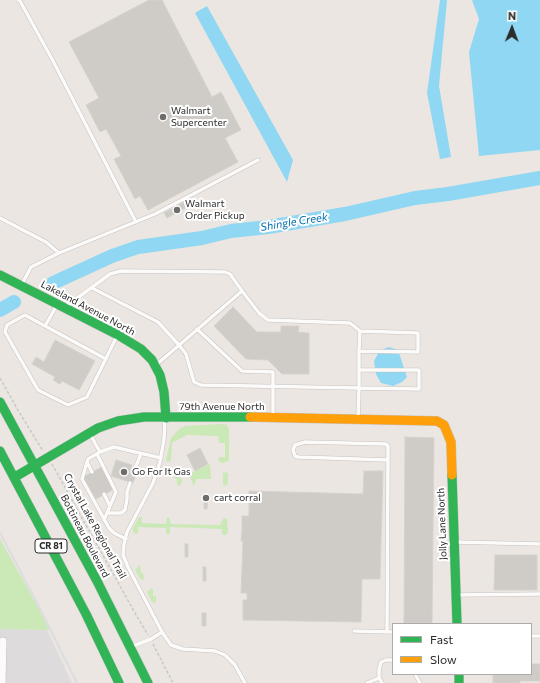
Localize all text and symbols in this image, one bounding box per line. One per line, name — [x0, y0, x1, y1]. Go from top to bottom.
north arrow — [492, 8, 532, 48]
text: N — [508, 9, 516, 22]
place label: Walmart Supercenter — [171, 105, 227, 128]
marker: Walmart Supercenter — [158, 112, 168, 122]
place label: Walmart Order Pickup — [185, 198, 245, 222]
marker: Walmart Order Pickup — [172, 205, 182, 215]
water label: Shingle Creek — [259, 210, 329, 234]
street label: Lakeland Avenue North — [39, 278, 137, 338]
street label: 79th Avenue North — [179, 401, 265, 413]
place label: Go For It Gas — [132, 466, 191, 478]
marker: Go For It Gas — [119, 467, 129, 477]
street label: Crystal Lake Regional Trail — [61, 471, 129, 581]
street label: Jolly Lane North — [435, 488, 449, 560]
street label: Bottineau Boulevard — [58, 492, 112, 580]
place label: cart corral — [214, 492, 261, 504]
marker: cart corral — [201, 493, 211, 503]
road number: CR 81 — [35, 539, 67, 553]
legend — [392, 623, 532, 675]
text: Fast — [430, 632, 453, 646]
text: Slow — [430, 652, 457, 666]

